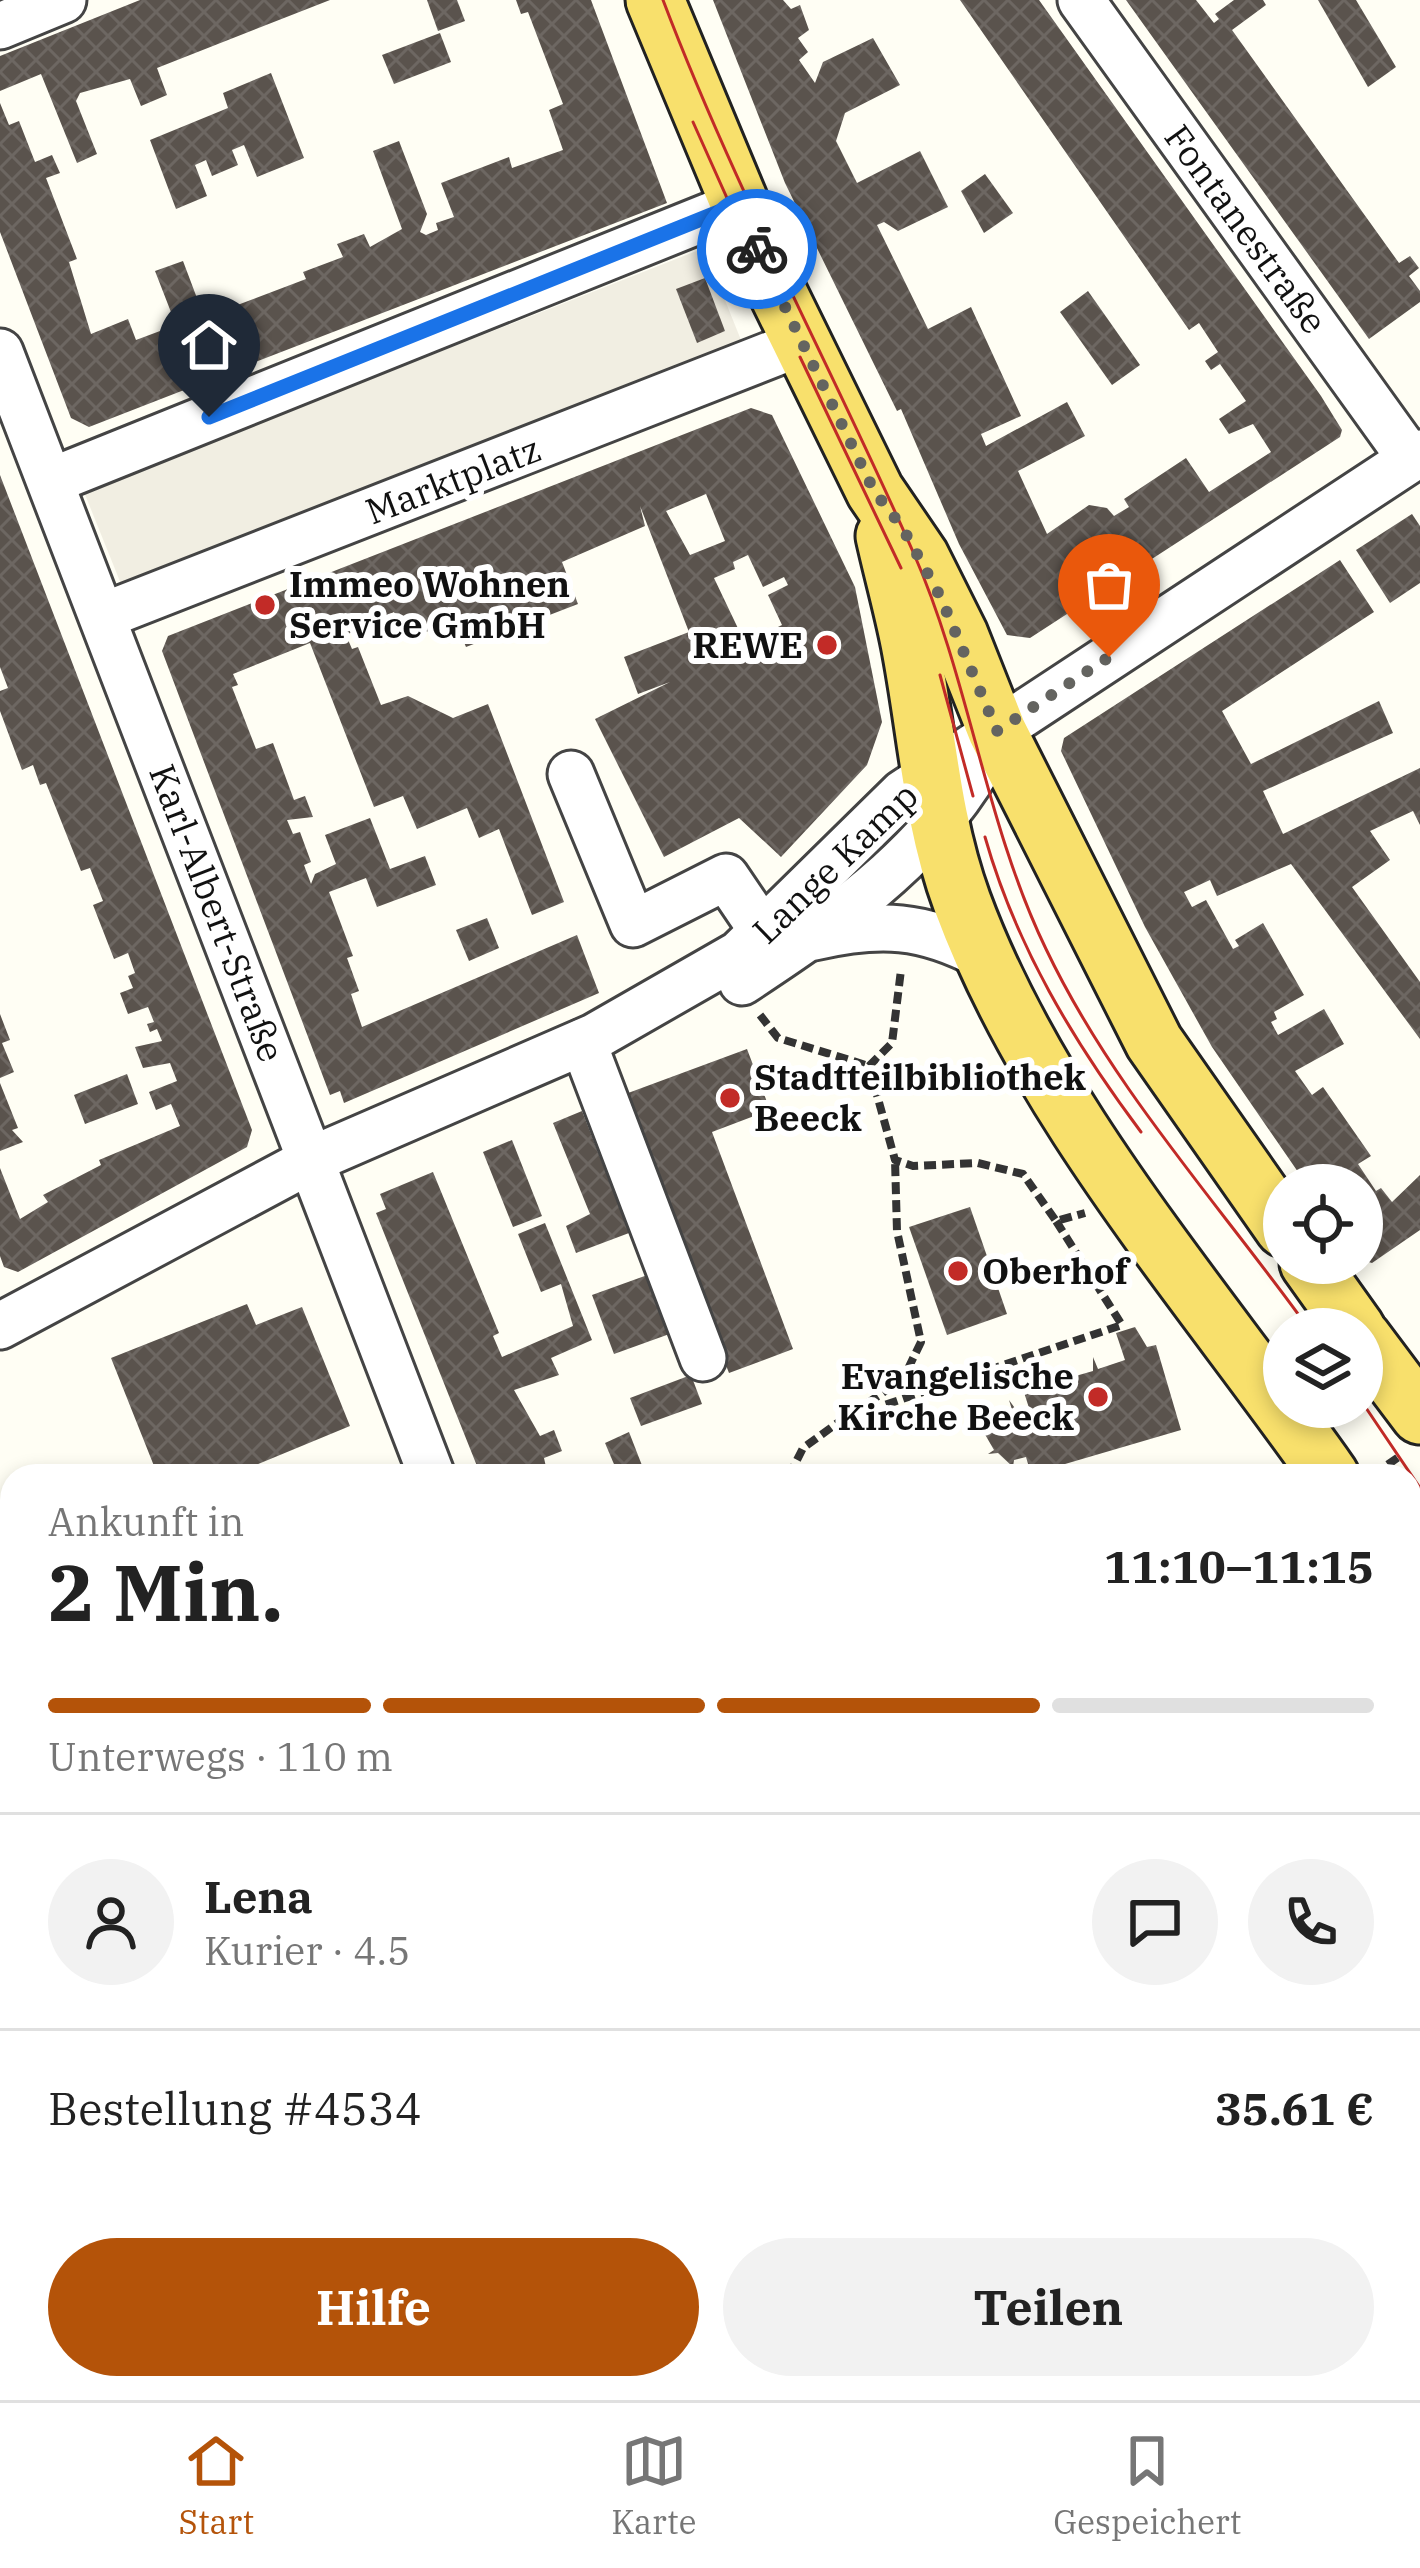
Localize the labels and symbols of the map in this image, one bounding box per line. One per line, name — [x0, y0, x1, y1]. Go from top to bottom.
street label: Fontanestraße — [1155, 115, 1338, 342]
courier — [697, 189, 817, 309]
pin — [158, 294, 260, 417]
street label: Marktplatz — [359, 425, 547, 534]
pin — [1058, 534, 1160, 657]
place label: Immeo Wohnen Service GmbH — [289, 560, 570, 648]
marker: Immeo Wohnen Service GmbH — [252, 592, 278, 618]
place label: REWE — [693, 621, 803, 668]
marker: REWE — [814, 632, 840, 658]
street label: Karl-Albert-Straße — [139, 758, 296, 1068]
street label: Lange Kamp — [742, 772, 927, 953]
place label: Stadtteilbibliothek Beeck — [754, 1053, 1087, 1141]
marker: Stadtteilbibliothek Beeck — [717, 1085, 743, 1111]
place label: Oberhof — [982, 1247, 1132, 1294]
marker: Oberhof — [945, 1258, 971, 1284]
place label: Evangelische Kirche Beeck — [837, 1352, 1075, 1440]
marker: Evangelische Kirche Beeck — [1085, 1384, 1111, 1410]

